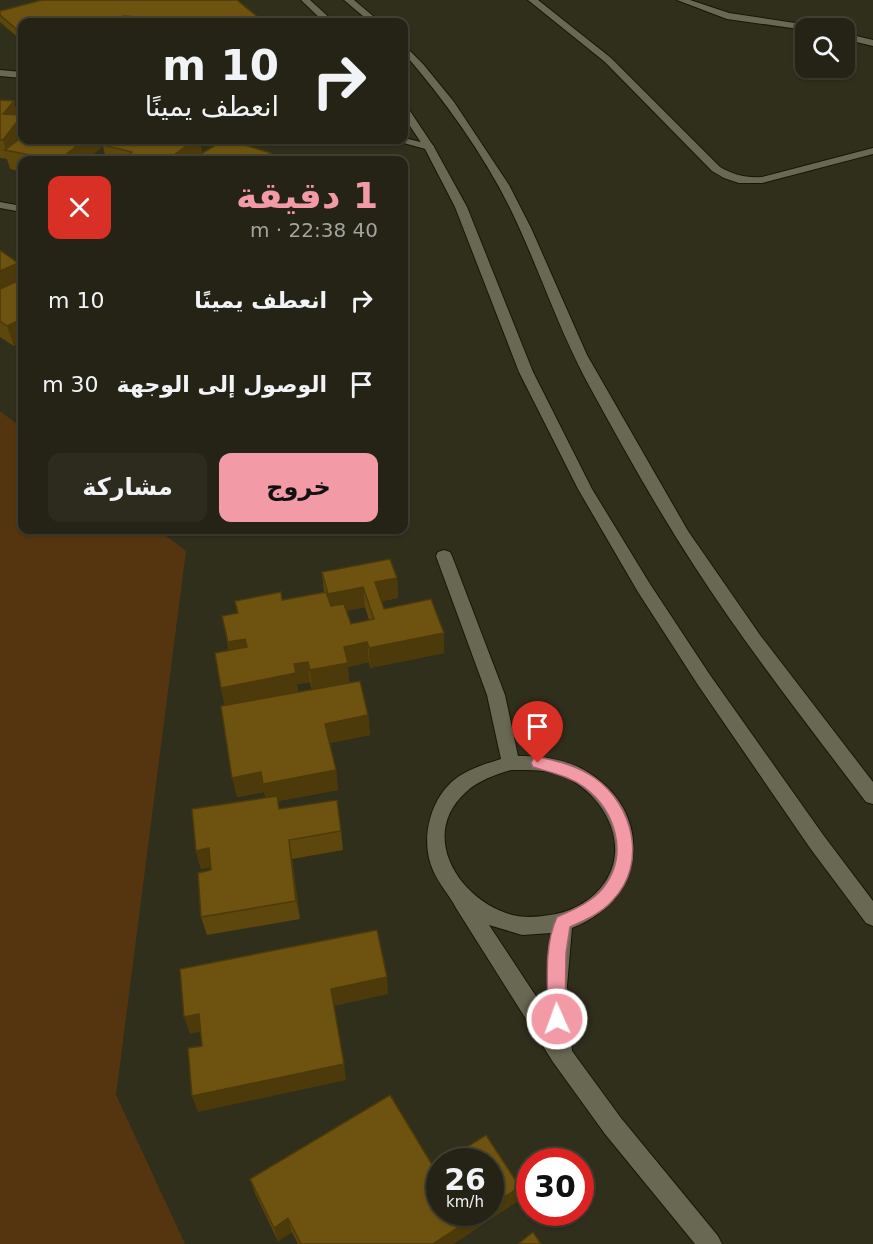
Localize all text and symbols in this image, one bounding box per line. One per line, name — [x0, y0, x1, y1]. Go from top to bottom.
map controls — [795, 18, 855, 78]
button: search — [795, 18, 855, 78]
text: 10 m — [162, 41, 279, 90]
icon: right — [300, 42, 378, 120]
text: انعطف يمينًا — [145, 91, 279, 122]
text: 1 دقيقة — [236, 175, 378, 216]
button: close — [48, 176, 111, 239]
text: 40 m · 22:38 — [250, 218, 378, 242]
icon: right — [345, 284, 378, 317]
text: 10 m — [48, 288, 104, 313]
text: انعطف يمينًا — [194, 288, 327, 313]
icon: arrive — [345, 368, 378, 401]
text: 30 m — [42, 372, 99, 397]
text: الوصول إلى الوجهة — [117, 372, 327, 397]
button: مشاركة — [48, 453, 207, 522]
button: خروج — [219, 453, 378, 522]
pin — [512, 701, 563, 763]
icon: arrive — [521, 710, 554, 743]
position arrow — [525, 987, 589, 1051]
speed limit sign: 30 — [516, 1148, 594, 1226]
text: 26 — [444, 1162, 486, 1197]
text: km/h — [446, 1193, 484, 1211]

